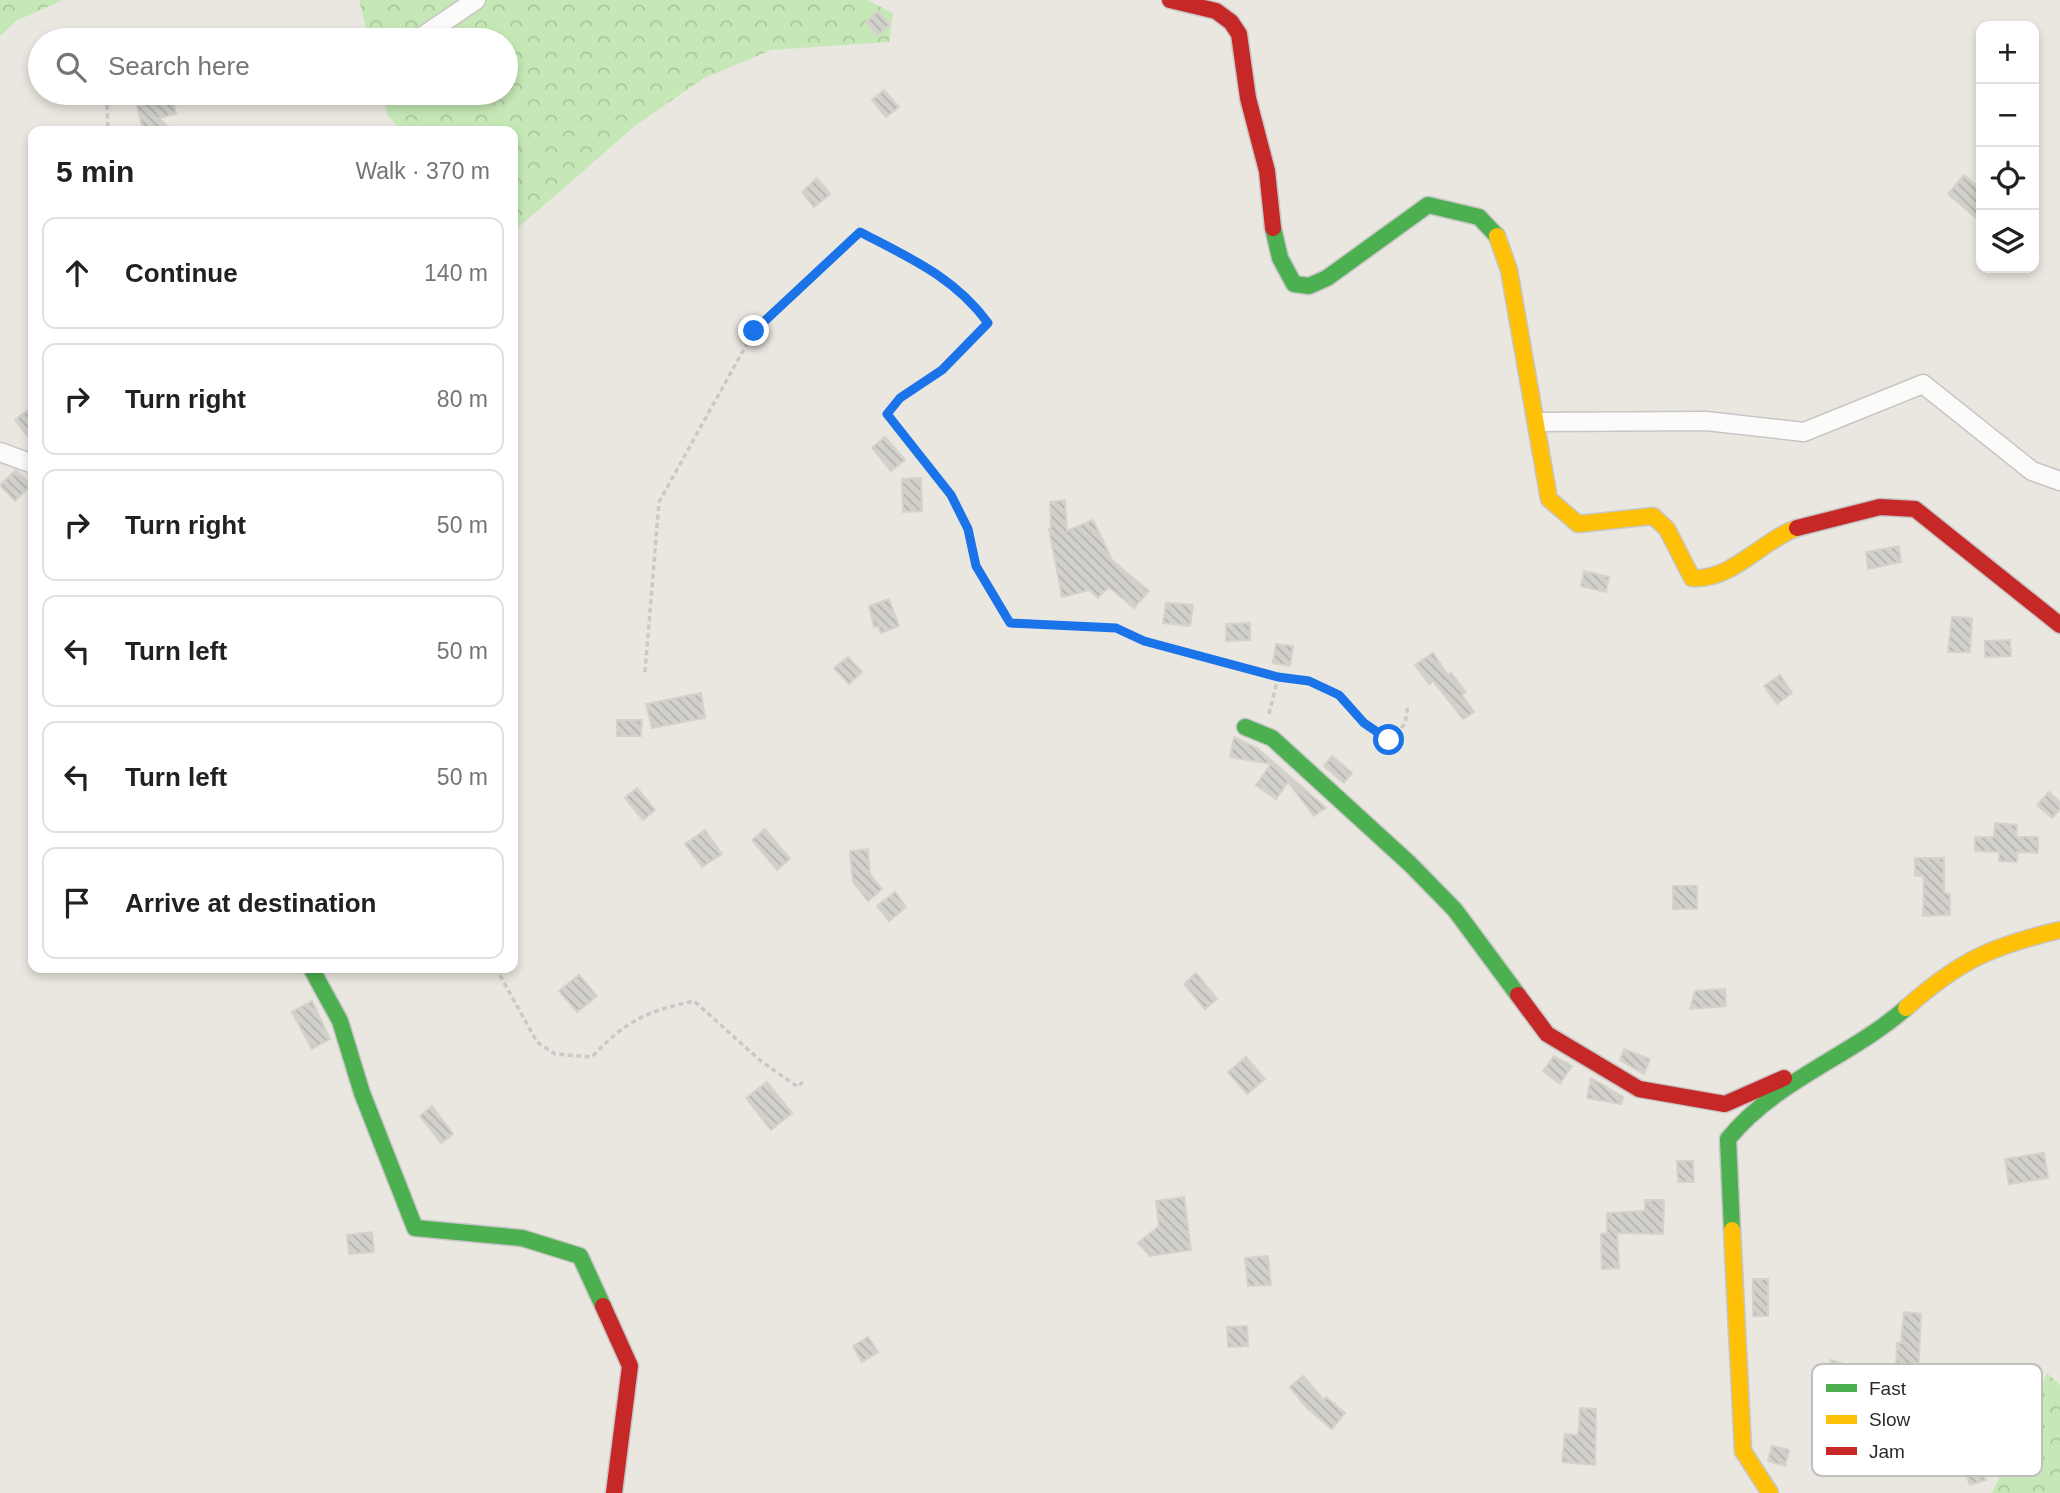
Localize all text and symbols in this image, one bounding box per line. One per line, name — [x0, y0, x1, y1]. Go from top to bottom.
map controls — [1976, 21, 2039, 273]
button: + — [1976, 21, 2039, 84]
search box — [28, 28, 518, 105]
icon: search — [52, 48, 90, 86]
text: Search here — [108, 51, 250, 81]
button: − — [1976, 84, 2039, 147]
button: locate — [1976, 147, 2039, 210]
text: 5 min — [56, 155, 134, 188]
text: Walk · 370 m — [355, 158, 490, 184]
button: layers — [1976, 210, 2039, 273]
icon: ahead — [58, 254, 96, 292]
text: Continue — [125, 258, 238, 288]
text: 140 m — [424, 260, 488, 286]
route end — [738, 315, 769, 346]
icon: right — [58, 380, 96, 418]
text: Turn right — [125, 384, 246, 414]
text: 80 m — [437, 386, 488, 412]
icon: right — [58, 506, 96, 544]
text: Turn right — [125, 510, 246, 540]
text: 50 m — [437, 512, 488, 538]
icon: left — [58, 632, 96, 670]
text: Turn left — [125, 636, 227, 666]
text: 50 m — [437, 638, 488, 664]
route start — [1373, 724, 1404, 755]
icon: left — [58, 758, 96, 796]
text: Turn left — [125, 762, 227, 792]
text: 50 m — [437, 764, 488, 790]
icon: arrive — [58, 884, 96, 922]
text: Arrive at destination — [125, 888, 376, 918]
legend — [1812, 1364, 2042, 1476]
text: Fast — [1869, 1378, 1907, 1399]
text: Slow — [1869, 1409, 1910, 1430]
text: Jam — [1869, 1441, 1905, 1462]

